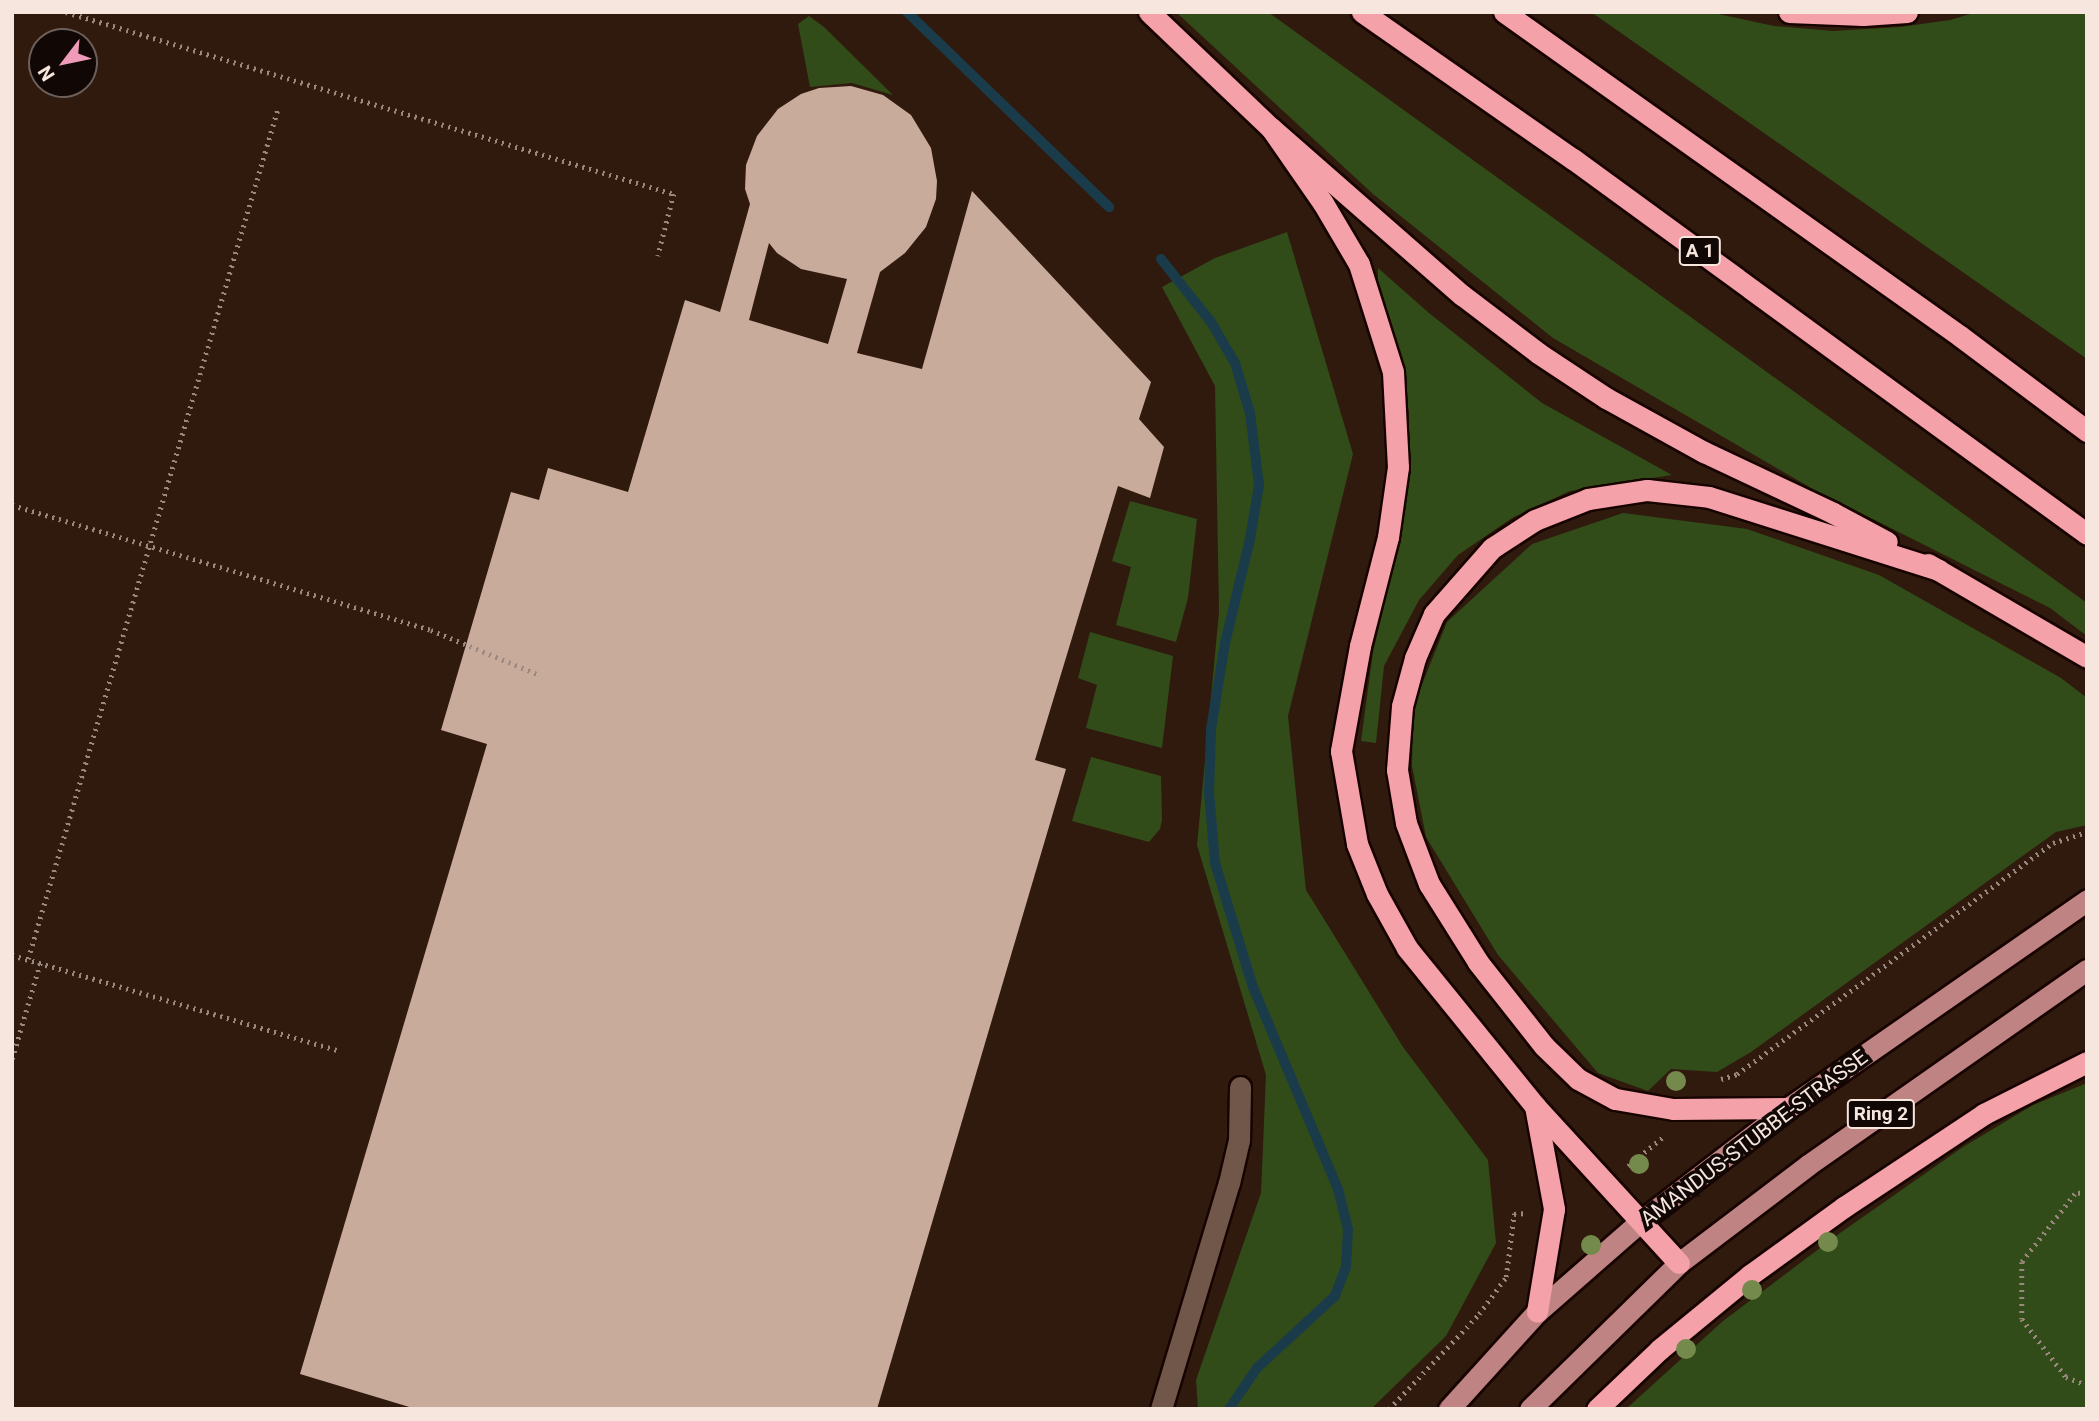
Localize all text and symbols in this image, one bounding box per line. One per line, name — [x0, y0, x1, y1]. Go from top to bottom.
north arrow — [28, 28, 98, 98]
text: N — [33, 62, 60, 85]
road number: A 1 — [1677, 235, 1723, 266]
street label: AMANDUS-STUBBE-STRASSE — [1636, 1044, 1872, 1232]
road number: Ring 2 — [1846, 1098, 1916, 1130]

